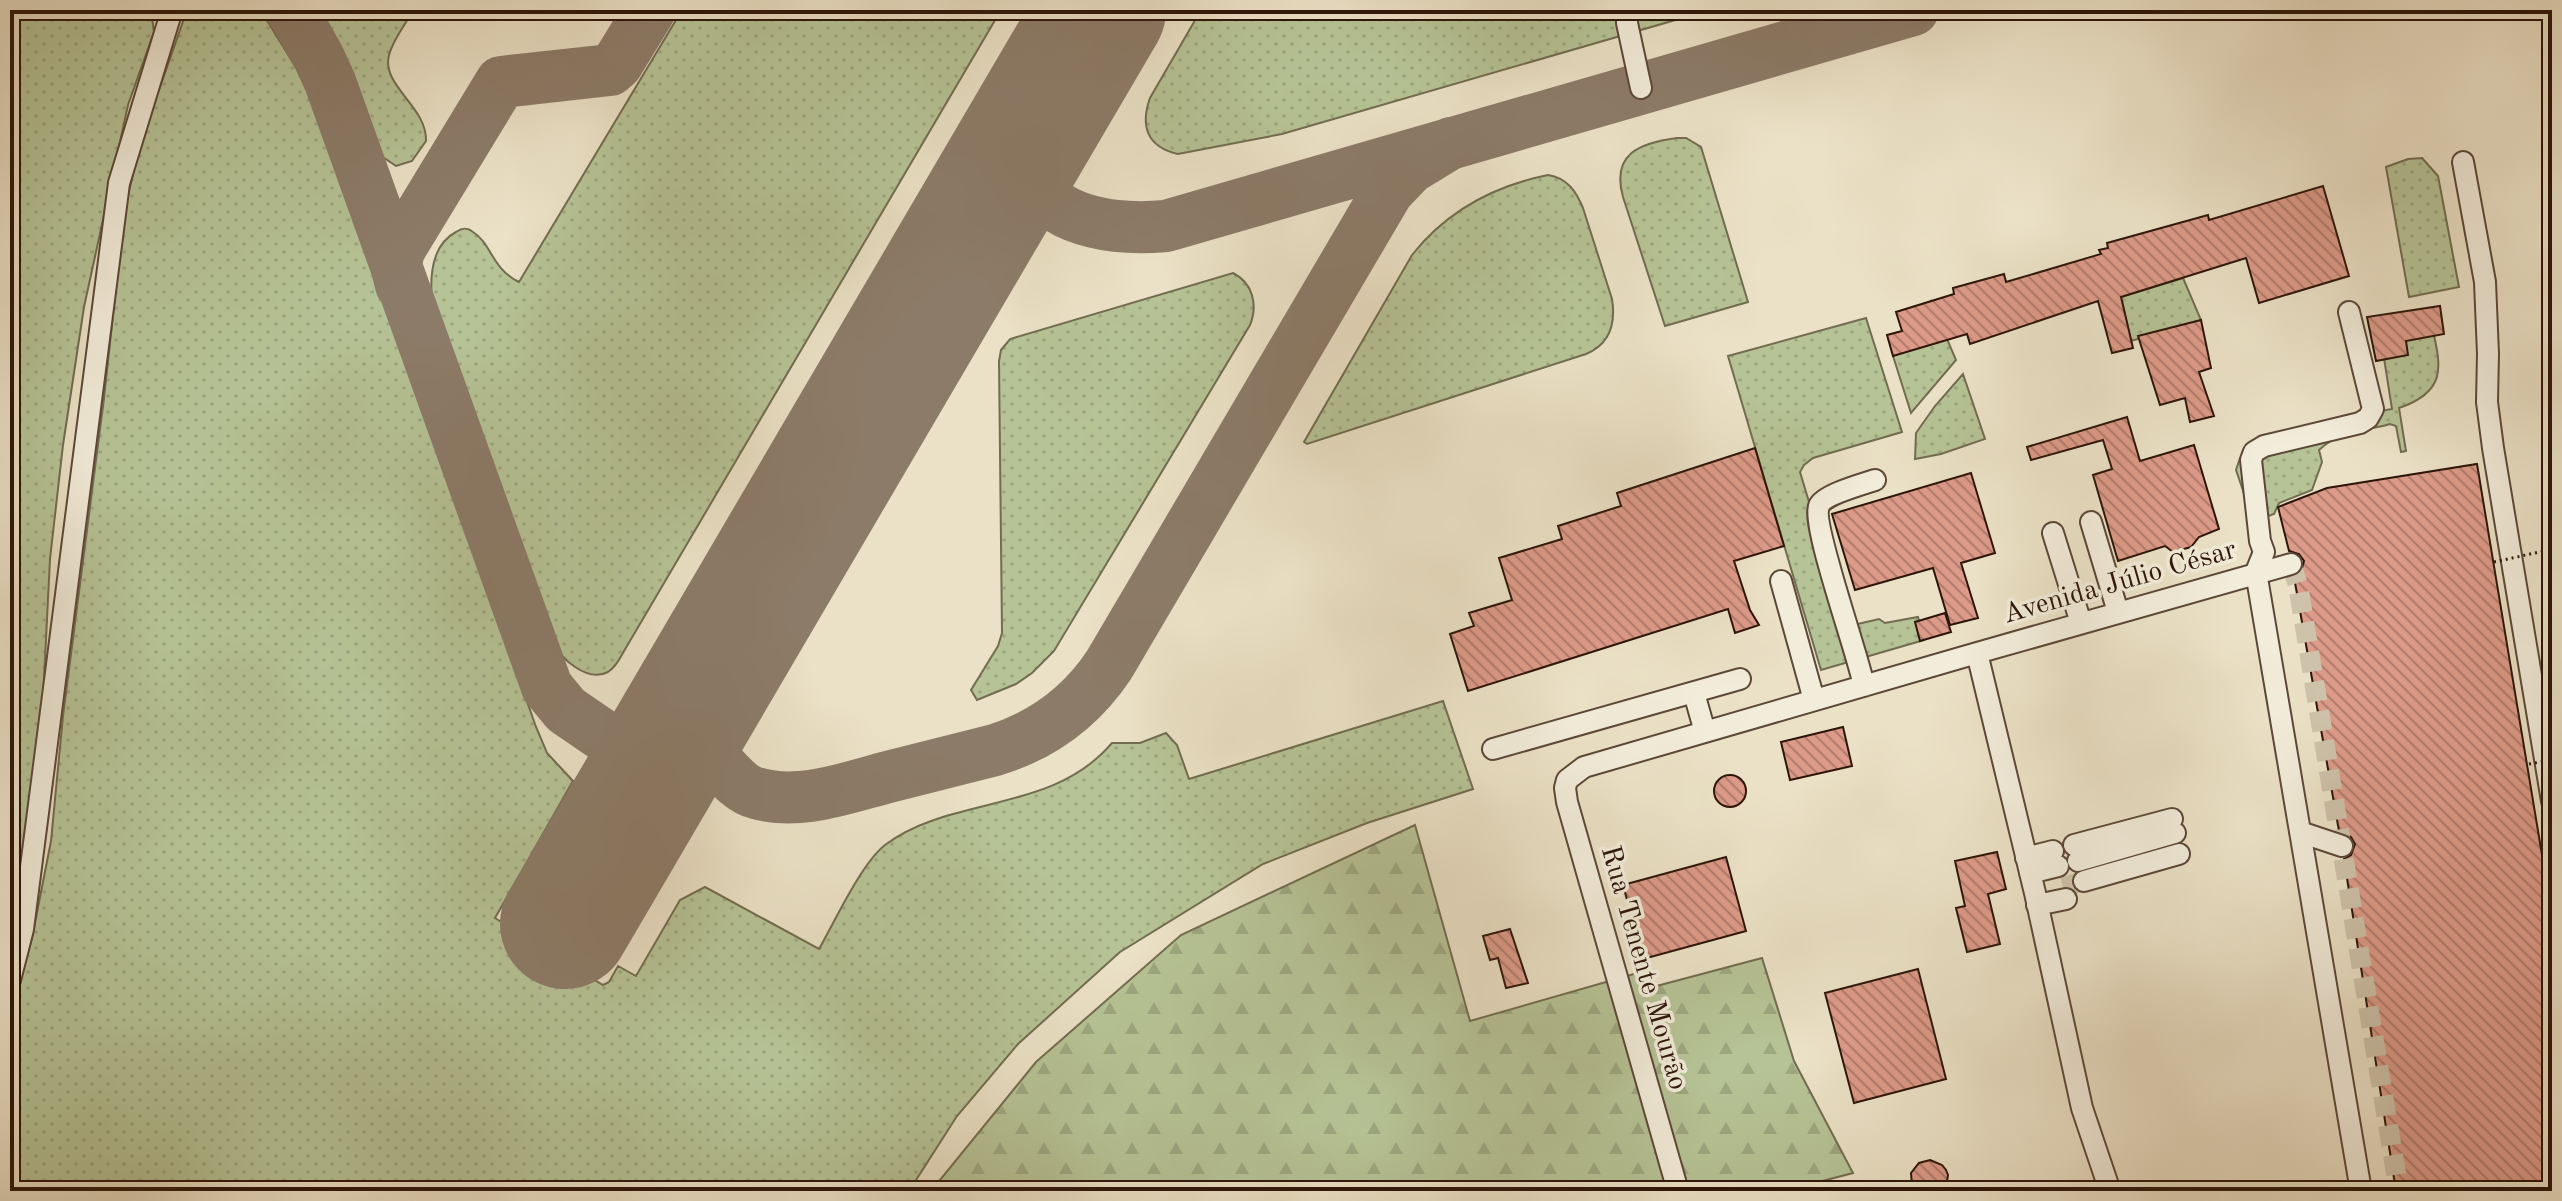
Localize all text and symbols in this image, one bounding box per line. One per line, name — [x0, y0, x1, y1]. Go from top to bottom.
street label: Avenida Júlio César — [2000, 536, 2240, 630]
street label: Rua Tenente Mourão — [1595, 843, 1691, 1093]

